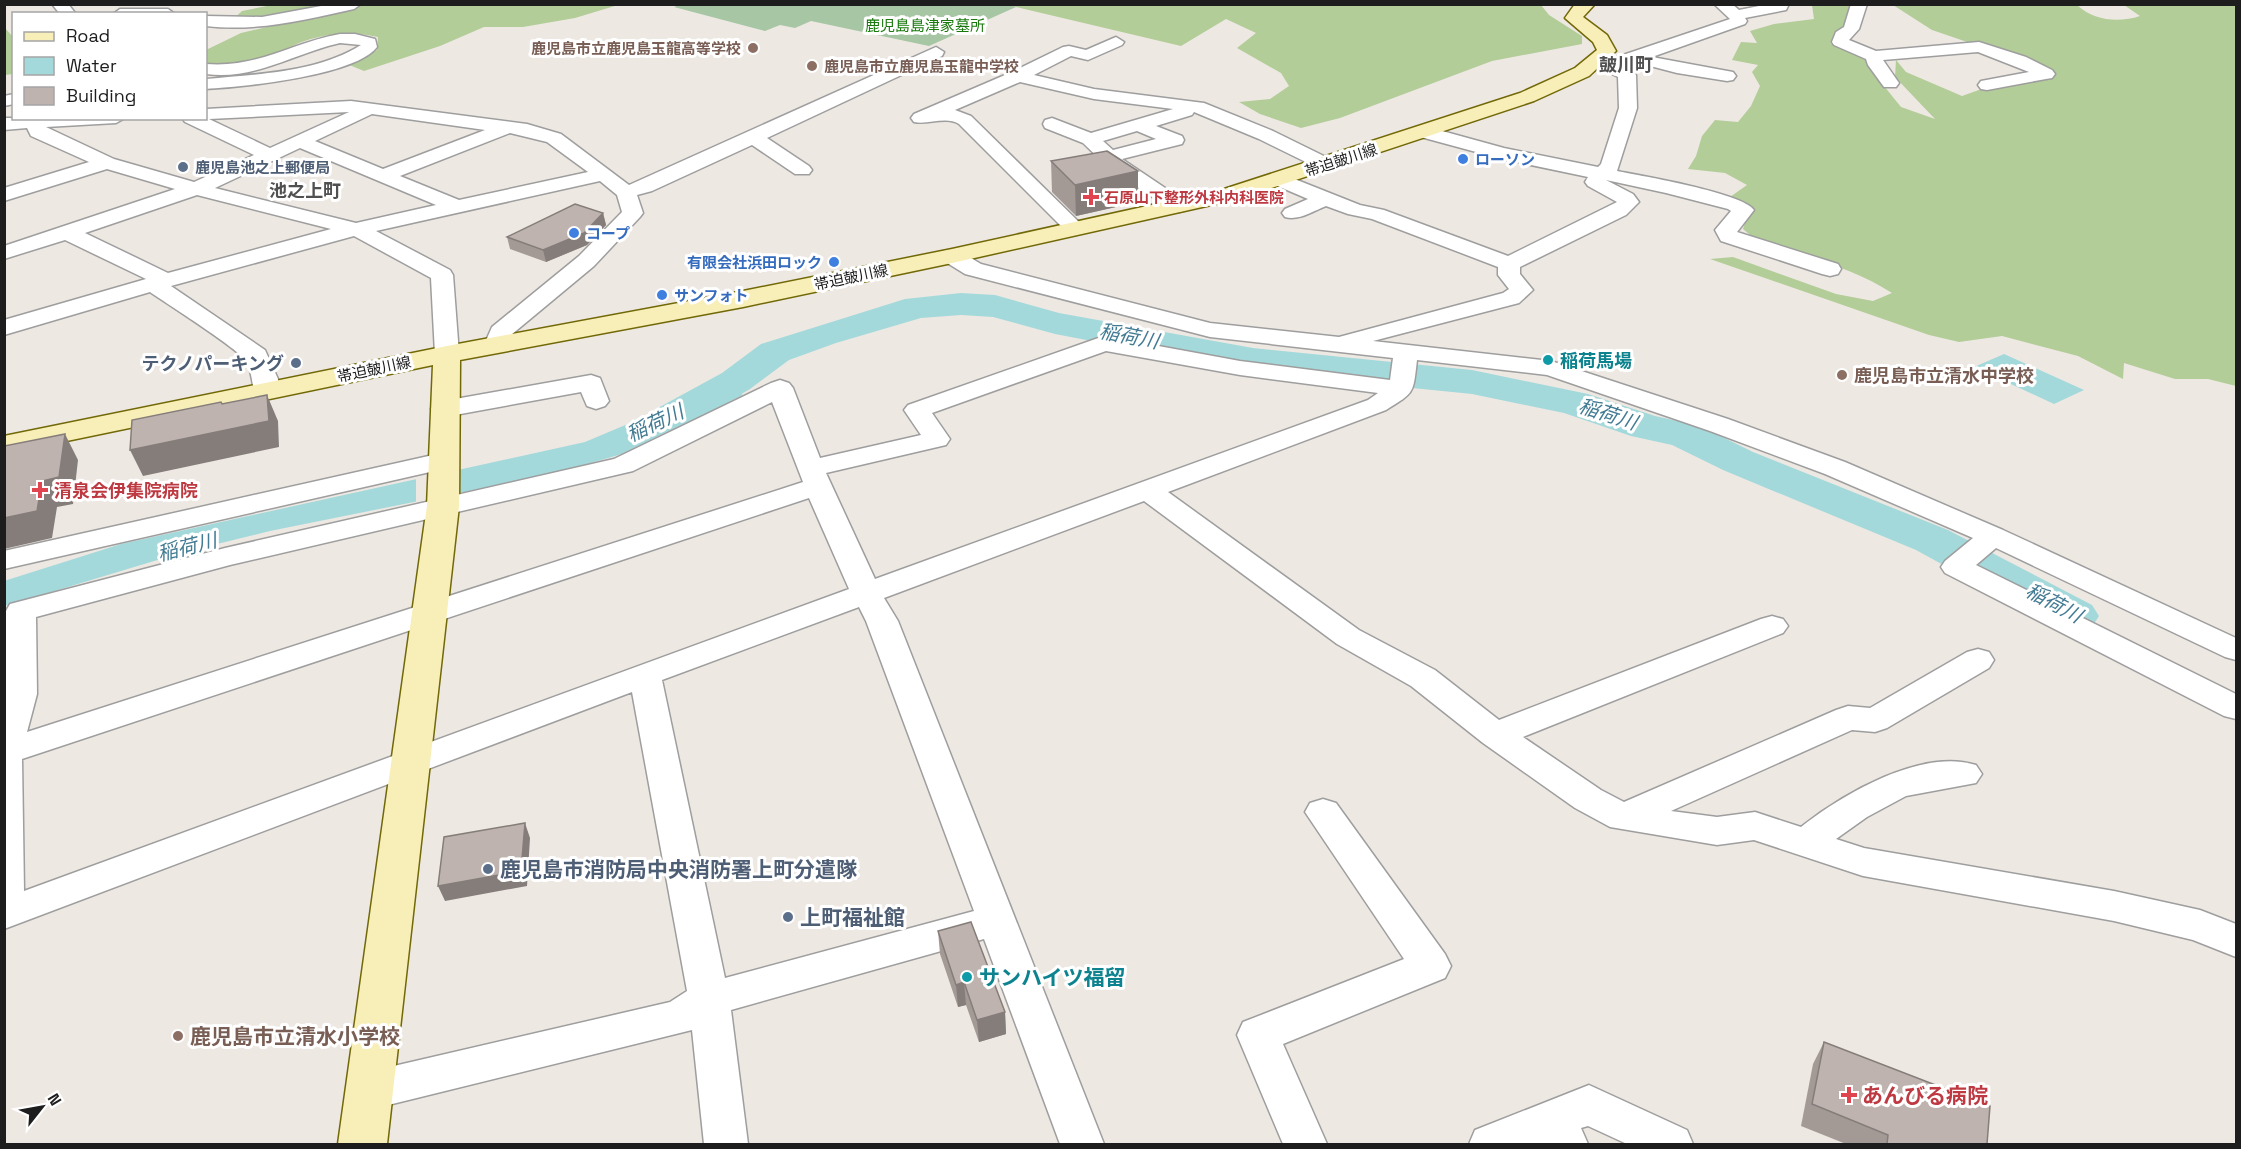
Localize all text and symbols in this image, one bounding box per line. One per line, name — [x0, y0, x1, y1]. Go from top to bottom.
legend — [12, 12, 207, 120]
park label: 鹿児島島津家墓所 — [865, 16, 985, 35]
text: Road — [66, 24, 110, 47]
place label: 鹿児島市立鹿児島玉龍高等学校 — [531, 39, 741, 58]
marker: 鹿児島市立鹿児島玉龍高等学校 — [746, 41, 760, 55]
district label: 皷川町 — [1599, 53, 1653, 76]
text: Water — [66, 54, 117, 77]
place label: 鹿児島市立鹿児島玉龍中学校 — [824, 57, 1019, 76]
marker: 鹿児島市立鹿児島玉龍中学校 — [805, 59, 819, 73]
text: Building — [66, 84, 136, 107]
street label: 帯迫皷川線 — [1302, 139, 1380, 181]
place label: ローソン — [1475, 150, 1535, 169]
marker: ローソン — [1456, 152, 1470, 166]
place label: 鹿児島池之上郵便局 — [195, 158, 330, 177]
marker: 鹿児島池之上郵便局 — [176, 160, 190, 174]
district label: 池之上町 — [269, 179, 341, 202]
marker: 石原山下整形外科内科医院 — [1082, 188, 1100, 206]
place label: 石原山下整形外科内科医院 — [1104, 188, 1284, 207]
place label: コープ — [586, 224, 630, 243]
marker: コープ — [567, 226, 581, 240]
place label: 有限会社浜田ロック — [687, 253, 822, 272]
marker: 有限会社浜田ロック — [827, 255, 841, 269]
street label: 帯迫皷川線 — [812, 260, 890, 294]
place label: サンフォト — [674, 286, 749, 305]
marker: サンフォト — [655, 288, 669, 302]
water label: 稲荷川 — [1097, 318, 1163, 355]
place label: 稲荷馬場 — [1560, 349, 1632, 372]
place label: テクノパーキング — [142, 352, 284, 375]
street label: 帯迫皷川線 — [335, 352, 413, 386]
marker: 稲荷馬場 — [1541, 353, 1555, 367]
marker: テクノパーキング — [289, 356, 303, 370]
place label: 鹿児島市立清水中学校 — [1854, 364, 2034, 387]
marker: 鹿児島市立清水中学校 — [1835, 368, 1849, 382]
water label: 稲荷川 — [1575, 392, 1642, 436]
water label: 稲荷川 — [622, 398, 689, 447]
place label: 清泉会伊集院病院 — [54, 479, 198, 502]
marker: 清泉会伊集院病院 — [31, 481, 49, 499]
water label: 稲荷川 — [155, 527, 221, 567]
water label: 稲荷川 — [2021, 577, 2088, 630]
place label: 鹿児島市消防局中央消防署上町分遣隊 — [500, 856, 857, 883]
marker: 鹿児島市消防局中央消防署上町分遣隊 — [481, 862, 495, 876]
place label: 上町福祉館 — [800, 904, 905, 931]
marker: 上町福祉館 — [781, 910, 795, 924]
place label: サンハイツ福留 — [979, 964, 1126, 991]
marker: サンハイツ福留 — [960, 970, 974, 984]
place label: 鹿児島市立清水小学校 — [190, 1023, 400, 1050]
marker: 鹿児島市立清水小学校 — [171, 1029, 185, 1043]
north arrow — [12, 1077, 72, 1137]
place label: あんびる病院 — [1862, 1082, 1988, 1109]
marker: あんびる病院 — [1840, 1086, 1858, 1104]
text: N — [43, 1090, 66, 1110]

